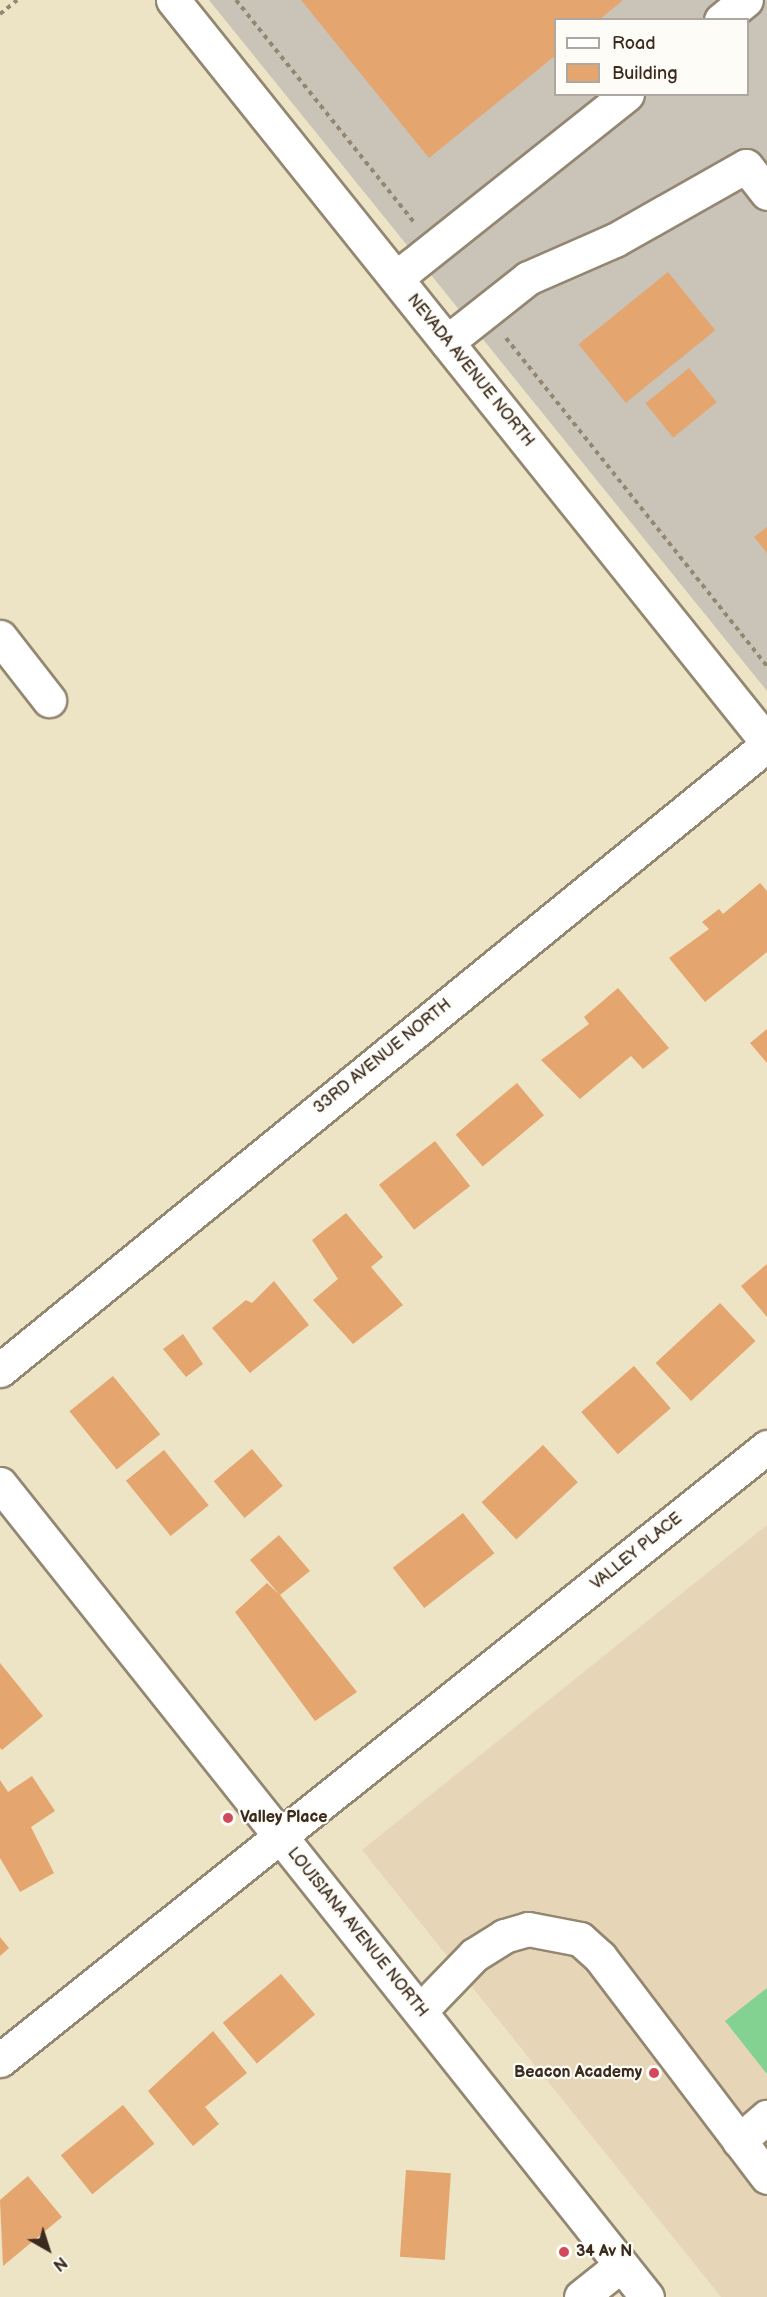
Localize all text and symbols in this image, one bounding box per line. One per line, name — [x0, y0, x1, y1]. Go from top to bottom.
legend — [554, 18, 749, 96]
text: Road — [612, 33, 656, 54]
text: Building — [612, 63, 678, 84]
street label: NEVADA AVENUE NORTH — [403, 291, 537, 451]
street label: 33RD AVENUE NORTH — [310, 996, 456, 1118]
street label: VALLEY PLACE — [588, 1509, 686, 1595]
place label: Valley Place — [240, 1808, 328, 1828]
marker: Valley Place — [221, 1811, 235, 1825]
street label: LOUISIANA AVENUE NORTH — [283, 1844, 431, 2022]
place label: Beacon Academy — [514, 2063, 642, 2083]
marker: Beacon Academy — [647, 2066, 661, 2080]
north arrow — [18, 2219, 78, 2279]
place label: 34 Av N — [576, 2242, 632, 2262]
marker: 34 Av N — [557, 2245, 571, 2259]
text: N — [49, 2252, 70, 2275]

